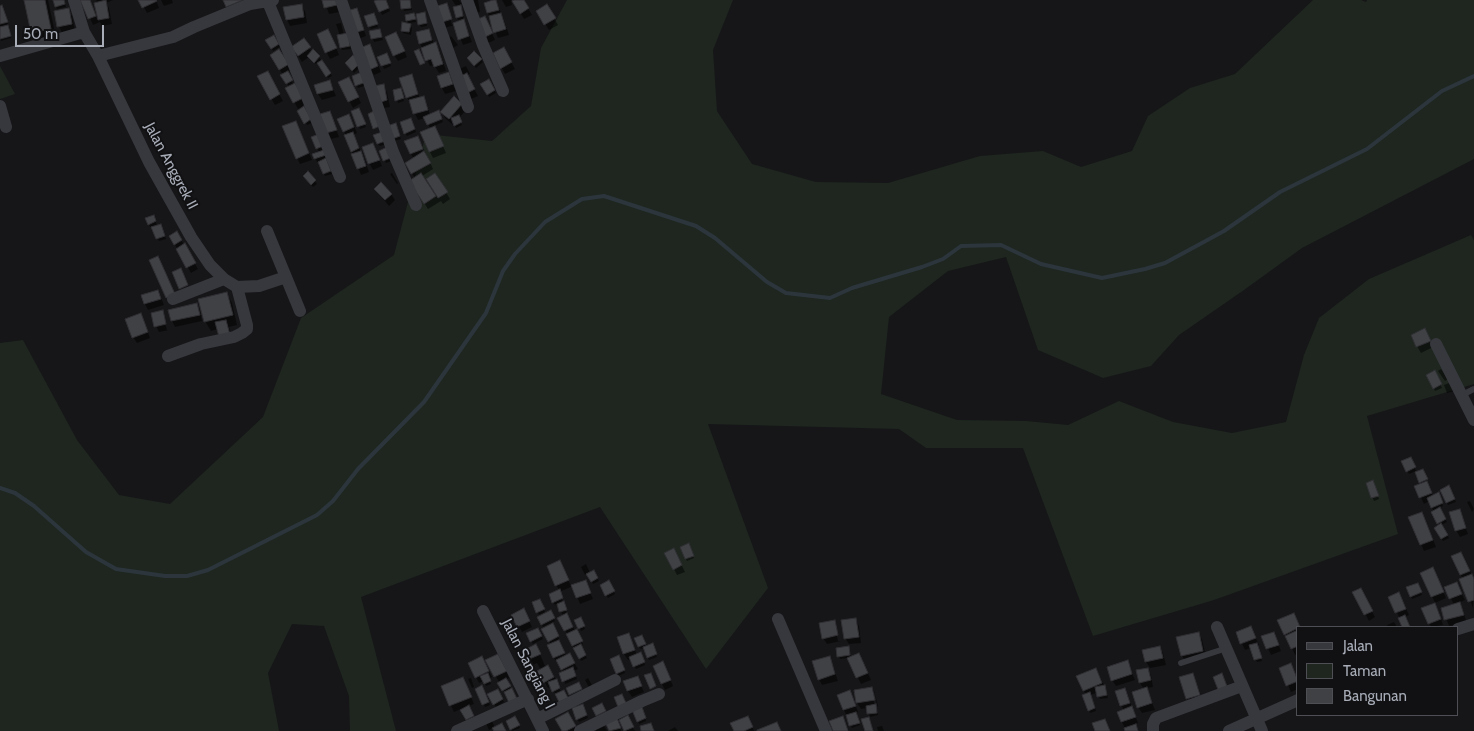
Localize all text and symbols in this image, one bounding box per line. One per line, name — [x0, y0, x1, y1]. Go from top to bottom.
scale bar — [18, 15, 106, 47]
text: 50 m — [23, 25, 58, 43]
street label: Jalan Anggrek II — [141, 119, 201, 213]
street label: Jalan Sangiang I — [498, 616, 558, 712]
legend — [1296, 626, 1459, 716]
text: Jalan — [1343, 637, 1373, 655]
text: Taman — [1343, 662, 1386, 680]
text: Bangunan — [1343, 687, 1407, 705]

